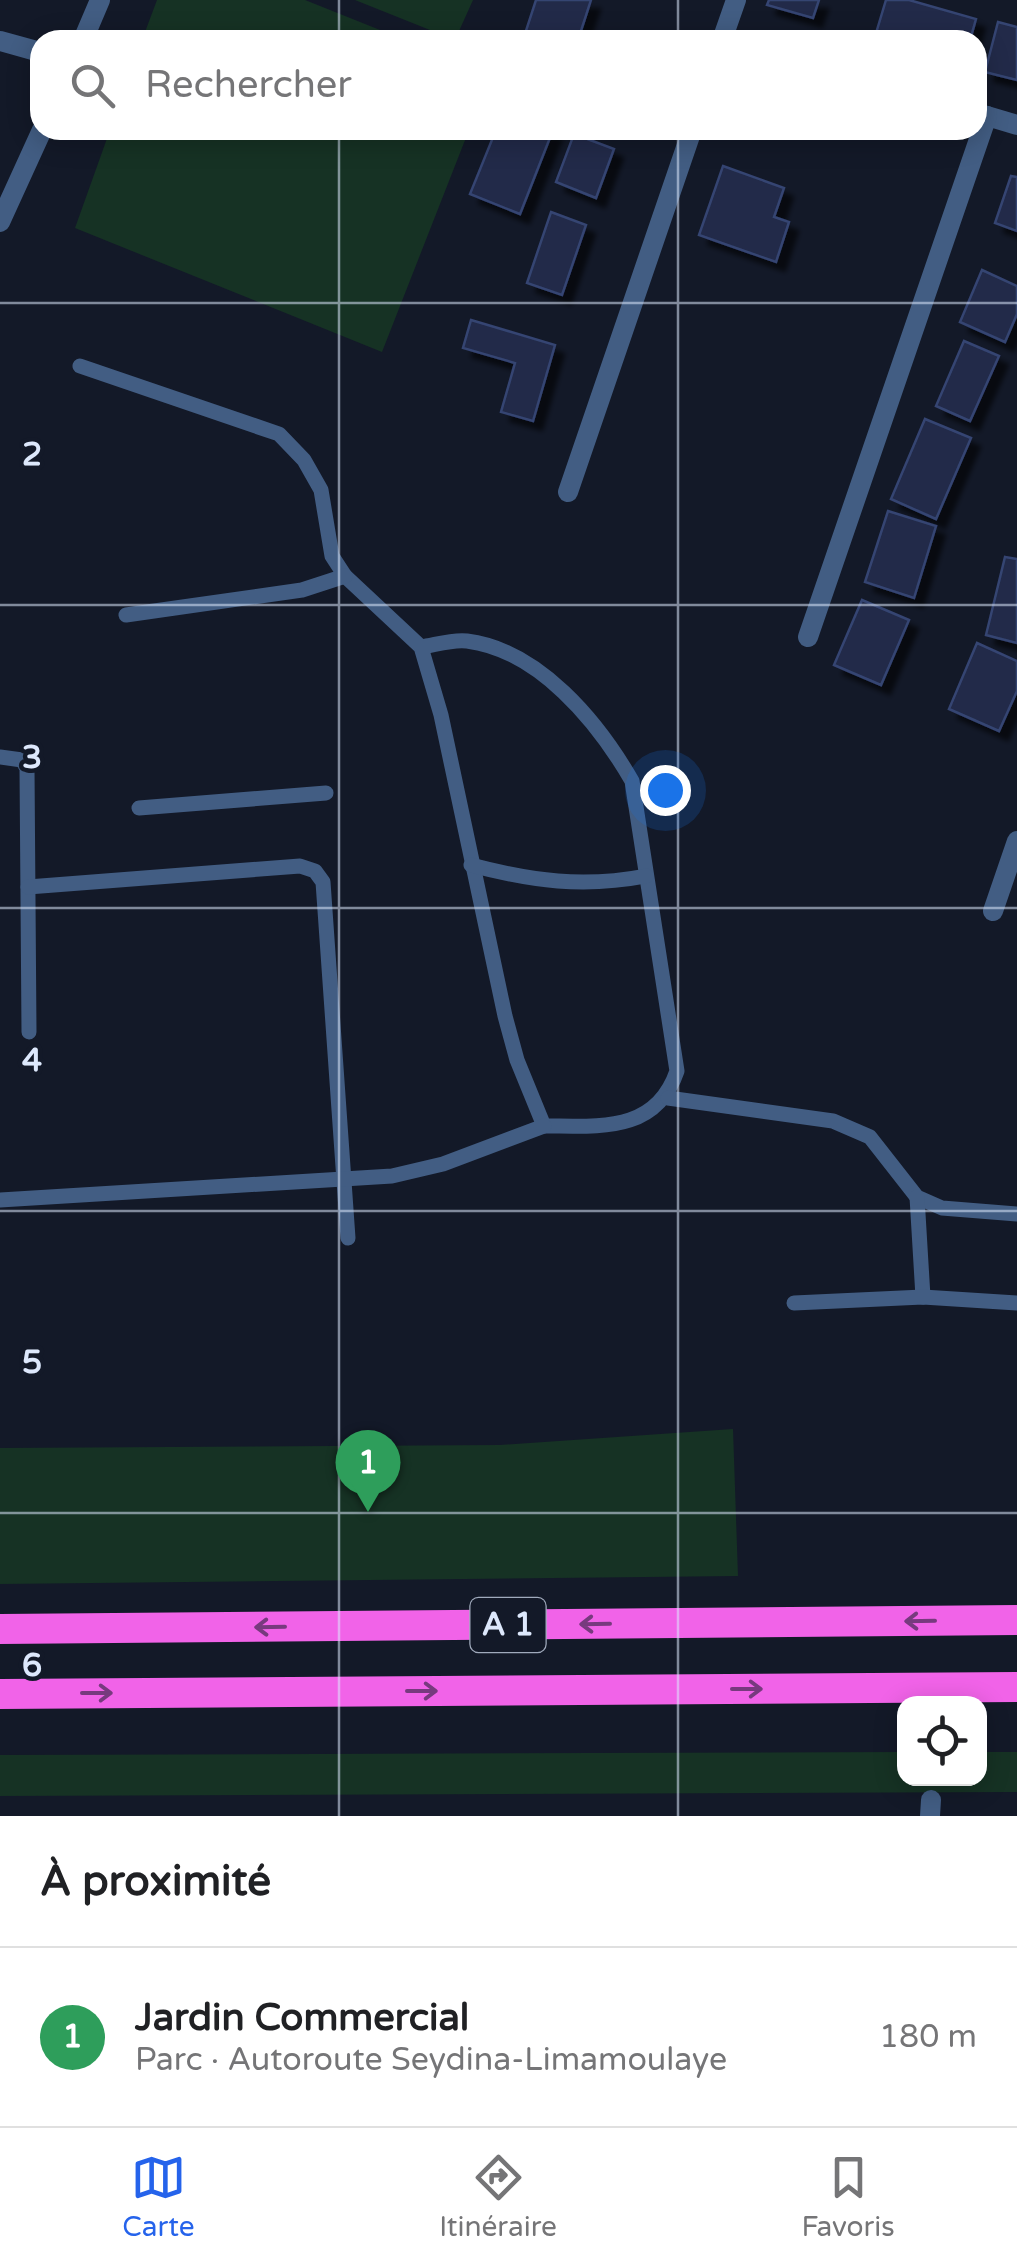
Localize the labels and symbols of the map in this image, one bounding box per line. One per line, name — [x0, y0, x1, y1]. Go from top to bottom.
text: 2 — [22, 436, 42, 474]
text: 3 — [22, 739, 42, 777]
your location — [640, 765, 691, 816]
text: 4 — [22, 1042, 42, 1080]
text: 5 — [22, 1344, 42, 1382]
pin: 1 — [336, 1430, 400, 1512]
road number: A 1 — [470, 1598, 546, 1652]
one-way arrow — [904, 1612, 936, 1630]
one-way arrow — [579, 1614, 612, 1634]
one-way arrow — [254, 1618, 286, 1636]
text: 6 — [22, 1647, 42, 1685]
one-way arrow — [731, 1679, 763, 1698]
one-way arrow — [406, 1682, 438, 1700]
one-way arrow — [80, 1684, 113, 1702]

